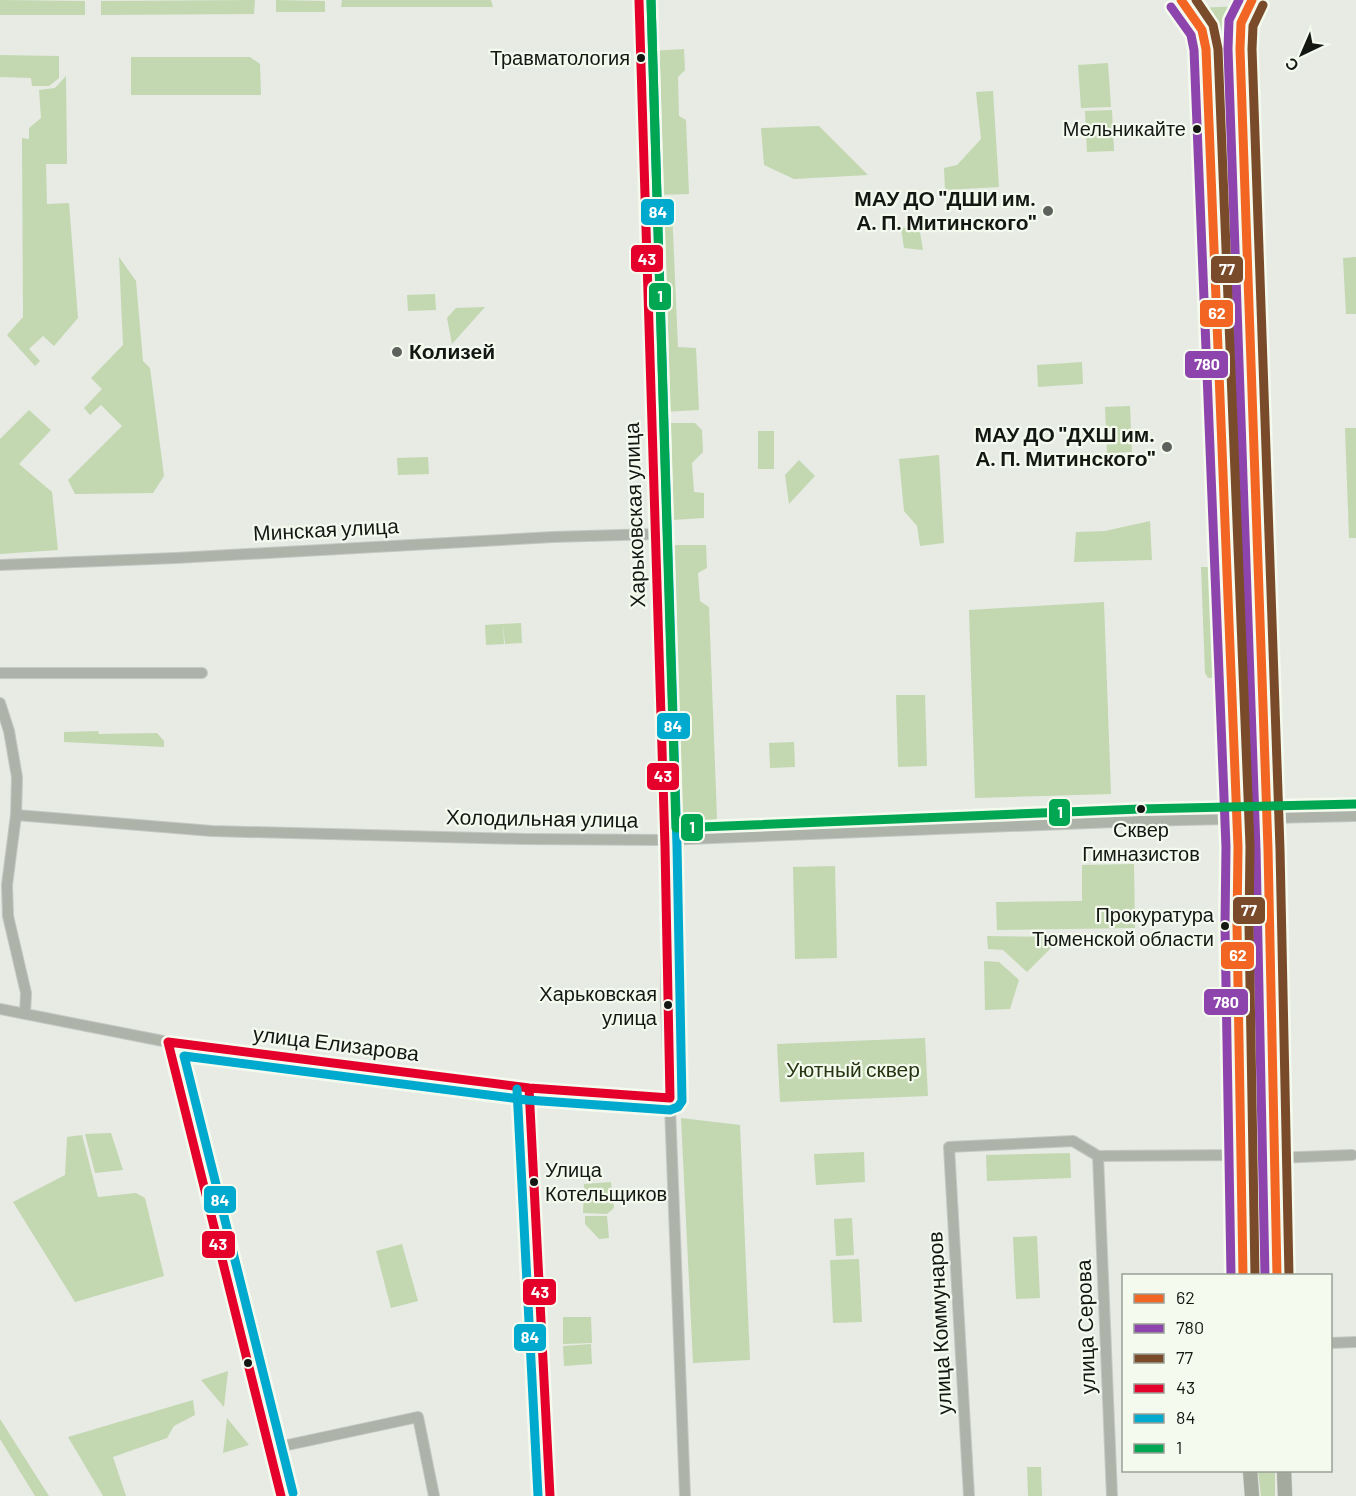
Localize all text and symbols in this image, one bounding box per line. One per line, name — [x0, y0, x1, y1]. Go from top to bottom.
north arrow — [1272, 24, 1332, 84]
place label: Травматология — [490, 45, 630, 69]
marker: Травматология — [635, 52, 647, 64]
text: С — [1280, 54, 1302, 76]
place label: Мельникайте — [1063, 116, 1186, 140]
marker: Мельникайте — [1191, 123, 1203, 135]
place label: МАУ ДО "ДШИ им. А. П. Митинского" — [854, 185, 1036, 234]
line badge: 84 — [640, 198, 675, 226]
text: 84 — [649, 202, 667, 221]
marker: МАУ ДО "ДШИ им. А. П. Митинского" — [1041, 204, 1055, 218]
line badge: 43 — [630, 244, 664, 273]
text: 43 — [638, 249, 656, 268]
line badge: 77 — [1210, 255, 1244, 284]
text: 77 — [1219, 259, 1235, 278]
line badge: 1 — [648, 282, 672, 311]
text: 1 — [657, 286, 663, 305]
line badge: 62 — [1199, 299, 1234, 328]
text: 62 — [1208, 303, 1226, 322]
place label: Колизей — [409, 338, 495, 363]
marker: Колизей — [390, 345, 404, 359]
line badge: 780 — [1184, 350, 1229, 379]
text: 780 — [1194, 354, 1220, 373]
place label: МАУ ДО "ДХШ им. А. П. Митинского" — [974, 421, 1155, 470]
street label: Харьковская улица — [618, 422, 649, 608]
marker: МАУ ДО "ДХШ им. А. П. Митинского" — [1160, 440, 1174, 454]
street label: Минская улица — [252, 512, 400, 545]
line badge: 84 — [656, 712, 691, 740]
text: 84 — [664, 716, 682, 735]
line badge: 43 — [646, 762, 680, 791]
text: 43 — [654, 766, 672, 785]
line badge: 1 — [1048, 798, 1071, 827]
text: 1 — [1057, 802, 1063, 821]
street label: Холодильная улица — [446, 803, 639, 832]
marker: Сквер Гимназистов — [1135, 803, 1147, 815]
line badge: 1 — [680, 813, 704, 842]
text: 1 — [689, 817, 695, 836]
place label: Сквер Гимназистов — [1082, 817, 1200, 865]
line badge: 77 — [1232, 896, 1266, 925]
text: 77 — [1241, 900, 1257, 919]
place label: Прокуратура Тюменской области — [1032, 902, 1215, 950]
marker: Прокуратура Тюменской области — [1219, 920, 1231, 932]
line badge: 62 — [1220, 941, 1255, 970]
text: 62 — [1229, 945, 1247, 964]
place label: Харьковская улица — [539, 981, 658, 1029]
line badge: 780 — [1203, 988, 1249, 1016]
text: 780 — [1213, 992, 1239, 1011]
marker: Харьковская улица — [662, 999, 674, 1011]
street label: улица Елизарова — [252, 1020, 421, 1065]
park label: Уютный сквер — [786, 1056, 920, 1081]
place label: Улица Котельщиков — [545, 1157, 667, 1205]
marker: Улица Котельщиков — [528, 1176, 540, 1188]
line badge: 84 — [203, 1185, 237, 1214]
text: 84 — [211, 1190, 229, 1209]
line badge: 43 — [201, 1230, 236, 1259]
street label: улица Коммунаров — [921, 1231, 956, 1415]
text: 43 — [209, 1234, 227, 1253]
street label: улица Серова — [1070, 1259, 1099, 1395]
legend — [1122, 1274, 1332, 1472]
line badge: 43 — [522, 1278, 557, 1306]
text: 43 — [531, 1282, 549, 1301]
text: 62 — [1176, 1286, 1195, 1308]
text: 780 — [1176, 1316, 1204, 1338]
line badge: 84 — [513, 1323, 547, 1352]
text: 84 — [521, 1327, 539, 1346]
text: 77 — [1176, 1346, 1194, 1368]
unlabelled marker — [242, 1357, 254, 1369]
text: 43 — [1176, 1376, 1195, 1398]
text: 84 — [1176, 1406, 1195, 1428]
text: 1 — [1176, 1436, 1182, 1458]

